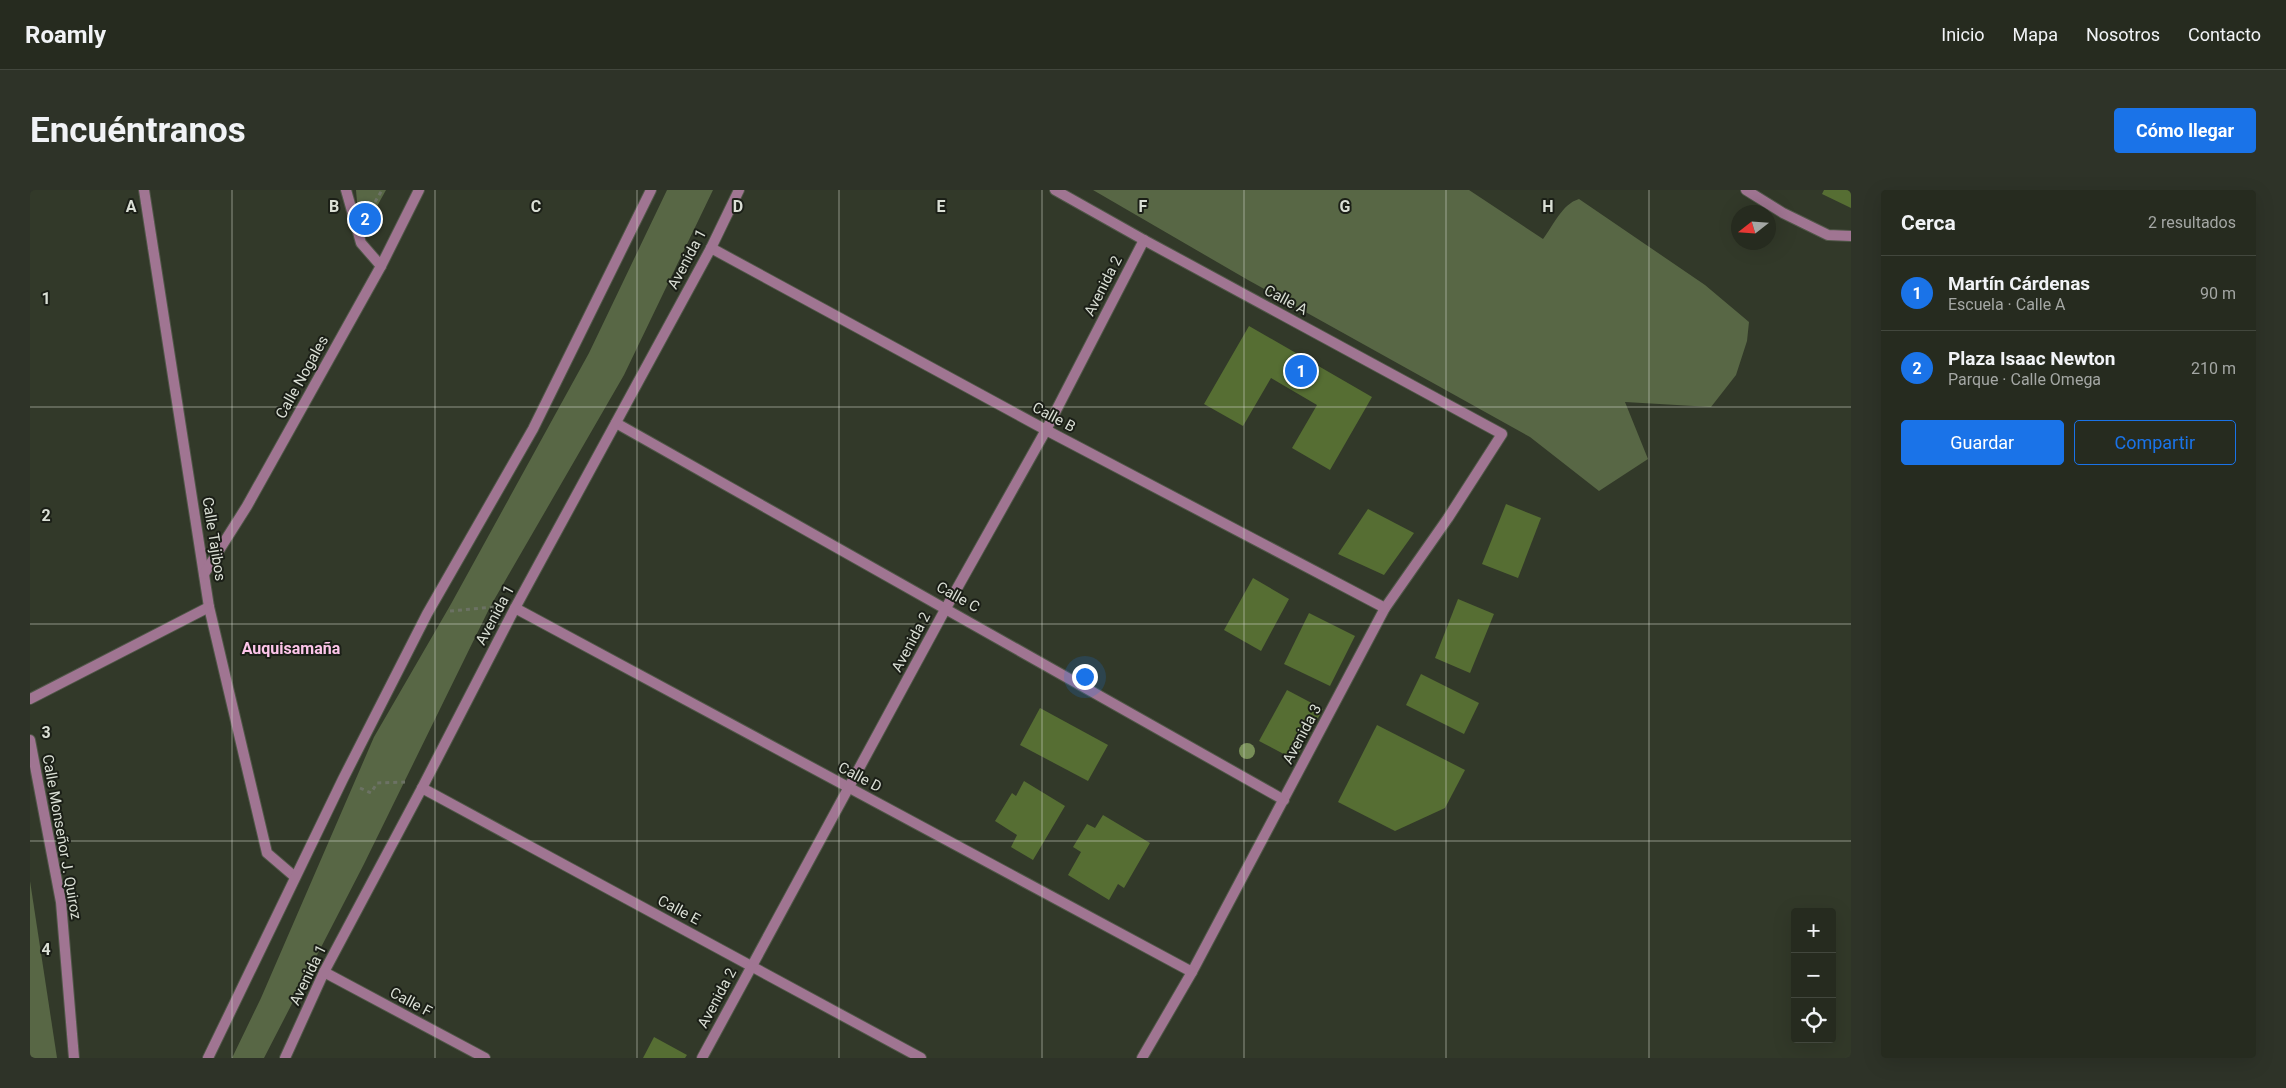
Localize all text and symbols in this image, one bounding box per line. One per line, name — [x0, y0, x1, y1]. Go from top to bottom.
text: Roamly — [25, 21, 106, 49]
text: Inicio — [1941, 24, 1985, 45]
text: Mapa — [2013, 24, 2058, 45]
text: Nosotros — [2086, 24, 2160, 45]
text: Contacto — [2188, 24, 2261, 45]
button: Cómo llegar — [2114, 108, 2256, 153]
text: Encuéntranos — [30, 110, 246, 151]
text: A — [126, 197, 137, 216]
text: B — [329, 197, 339, 216]
text: C — [531, 197, 541, 216]
text: D — [733, 197, 743, 216]
text: E — [937, 197, 946, 216]
text: F — [1139, 197, 1148, 216]
text: G — [1340, 197, 1351, 216]
text: H — [1542, 197, 1554, 216]
pin: 2 — [349, 200, 381, 238]
north arrow — [1731, 205, 1776, 250]
text: Cerca — [1901, 211, 1956, 235]
text: 2 resultados — [2148, 213, 2236, 232]
street label: Avenida 1 — [664, 226, 710, 292]
street label: Avenida 2 — [1080, 253, 1126, 319]
text: Martín Cárdenas — [1948, 272, 2090, 295]
street label: Calle A — [1261, 281, 1311, 319]
text: 1 — [1912, 284, 1922, 303]
text: 90 m — [2200, 284, 2236, 303]
text: 1 — [41, 289, 51, 308]
text: Escuela · Calle A — [1948, 295, 2066, 314]
street label: Calle Nogales — [272, 332, 332, 422]
text: Plaza Isaac Newton — [1948, 347, 2115, 370]
pin: 1 — [1285, 352, 1317, 390]
text: 2 — [1912, 359, 1922, 378]
text: 210 m — [2191, 359, 2236, 378]
text: Parque · Calle Omega — [1948, 370, 2101, 389]
street label: Calle B — [1029, 398, 1079, 436]
button: Guardar — [1901, 420, 2064, 465]
button: Compartir — [2074, 420, 2236, 465]
street label: Calle Tajibos — [198, 496, 230, 582]
text: 2 — [41, 506, 51, 525]
street label: Calle C — [933, 578, 983, 616]
street label: Avenida 1 — [472, 582, 518, 648]
street label: Avenida 2 — [888, 609, 934, 675]
district label: Auquisamaña — [242, 639, 341, 658]
your location — [1072, 664, 1098, 690]
street label: Avenida 3 — [1279, 701, 1325, 767]
text: 3 — [41, 723, 51, 742]
street label: Calle Monseñor J. Quiroz — [39, 753, 85, 921]
street label: Calle D — [835, 758, 885, 796]
street label: Calle E — [655, 891, 704, 929]
map controls — [1791, 908, 1836, 1043]
button: + — [1791, 908, 1836, 953]
text: 4 — [41, 940, 51, 959]
street label: Avenida 1 — [286, 942, 330, 1008]
button: − — [1791, 953, 1836, 998]
street label: Avenida 2 — [694, 965, 740, 1031]
street label: Calle F — [387, 983, 435, 1021]
button: locate — [1791, 998, 1836, 1043]

